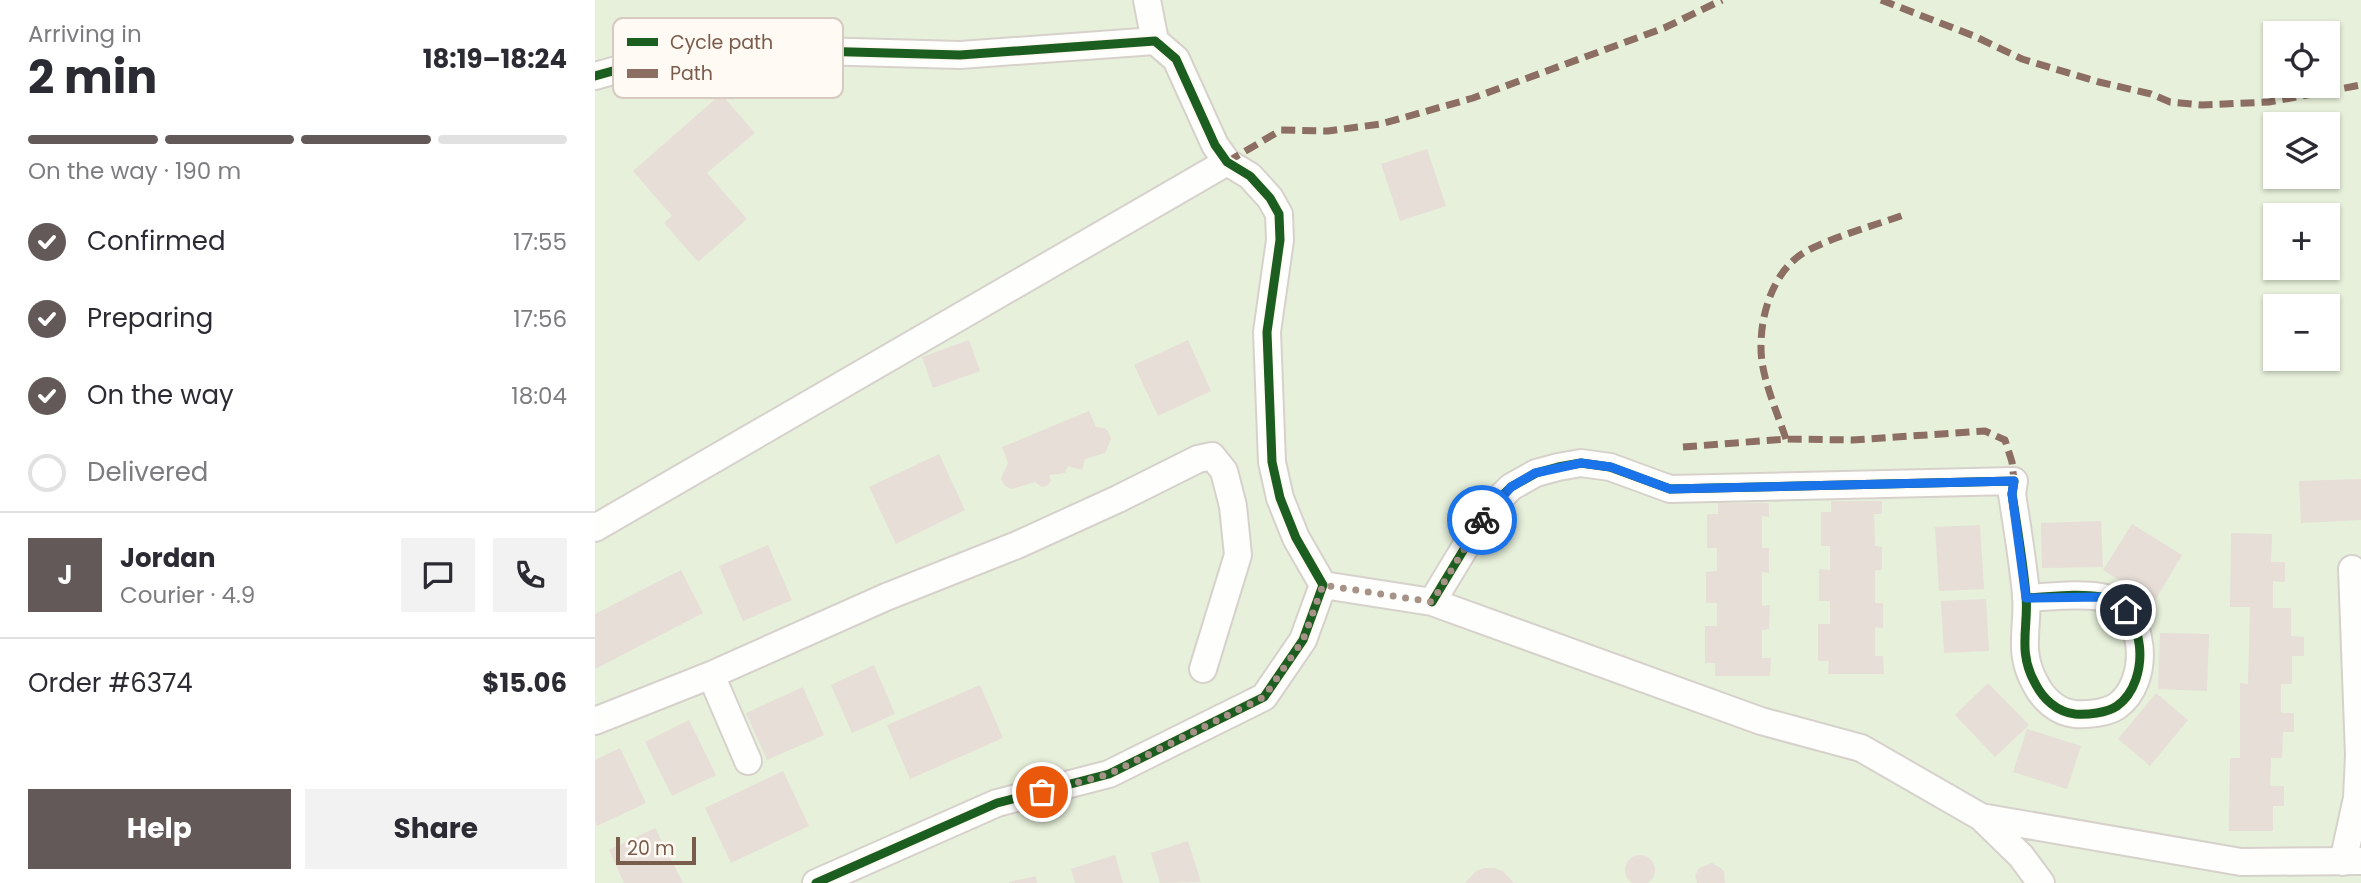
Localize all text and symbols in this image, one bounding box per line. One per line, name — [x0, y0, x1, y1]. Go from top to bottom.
text: Arriving in — [28, 18, 142, 50]
legend — [613, 18, 843, 98]
map controls — [2263, 21, 2340, 371]
button: locate — [2263, 21, 2340, 98]
text: Cycle path — [670, 29, 773, 56]
text: 18:19–18:24 — [423, 41, 567, 77]
text: 2 min — [28, 45, 157, 109]
text: Path — [670, 60, 713, 87]
button: layers — [2263, 112, 2340, 189]
text: On the way · 190 m — [28, 155, 241, 187]
button: + — [2263, 203, 2340, 280]
icon: check — [28, 223, 66, 261]
text: Confirmed — [87, 223, 225, 259]
text: 17:55 — [513, 226, 567, 258]
button: − — [2263, 294, 2340, 371]
icon: check — [28, 300, 66, 338]
text: Preparing — [87, 300, 213, 336]
text: 17:56 — [513, 303, 567, 335]
icon: check — [28, 377, 66, 415]
text: On the way — [87, 377, 234, 413]
text: 18:04 — [511, 380, 567, 412]
text: Delivered — [87, 454, 208, 490]
courier — [1447, 485, 1517, 555]
icon: bike — [1463, 501, 1501, 539]
button: chat — [401, 538, 475, 612]
button: phone — [493, 538, 567, 612]
text: Jordan — [120, 540, 216, 576]
text: J — [57, 557, 73, 593]
text: Courier · 4.9 — [120, 579, 255, 611]
pin — [2096, 580, 2156, 640]
icon: home — [2107, 591, 2145, 629]
text: Order #6374 — [28, 665, 193, 701]
text: $15.06 — [482, 665, 567, 701]
pin — [1012, 762, 1072, 822]
icon: bag — [1023, 773, 1061, 811]
button: Help — [28, 789, 291, 869]
button: Share — [305, 789, 567, 869]
scale bar — [616, 834, 697, 866]
text: 20 m — [627, 835, 675, 862]

